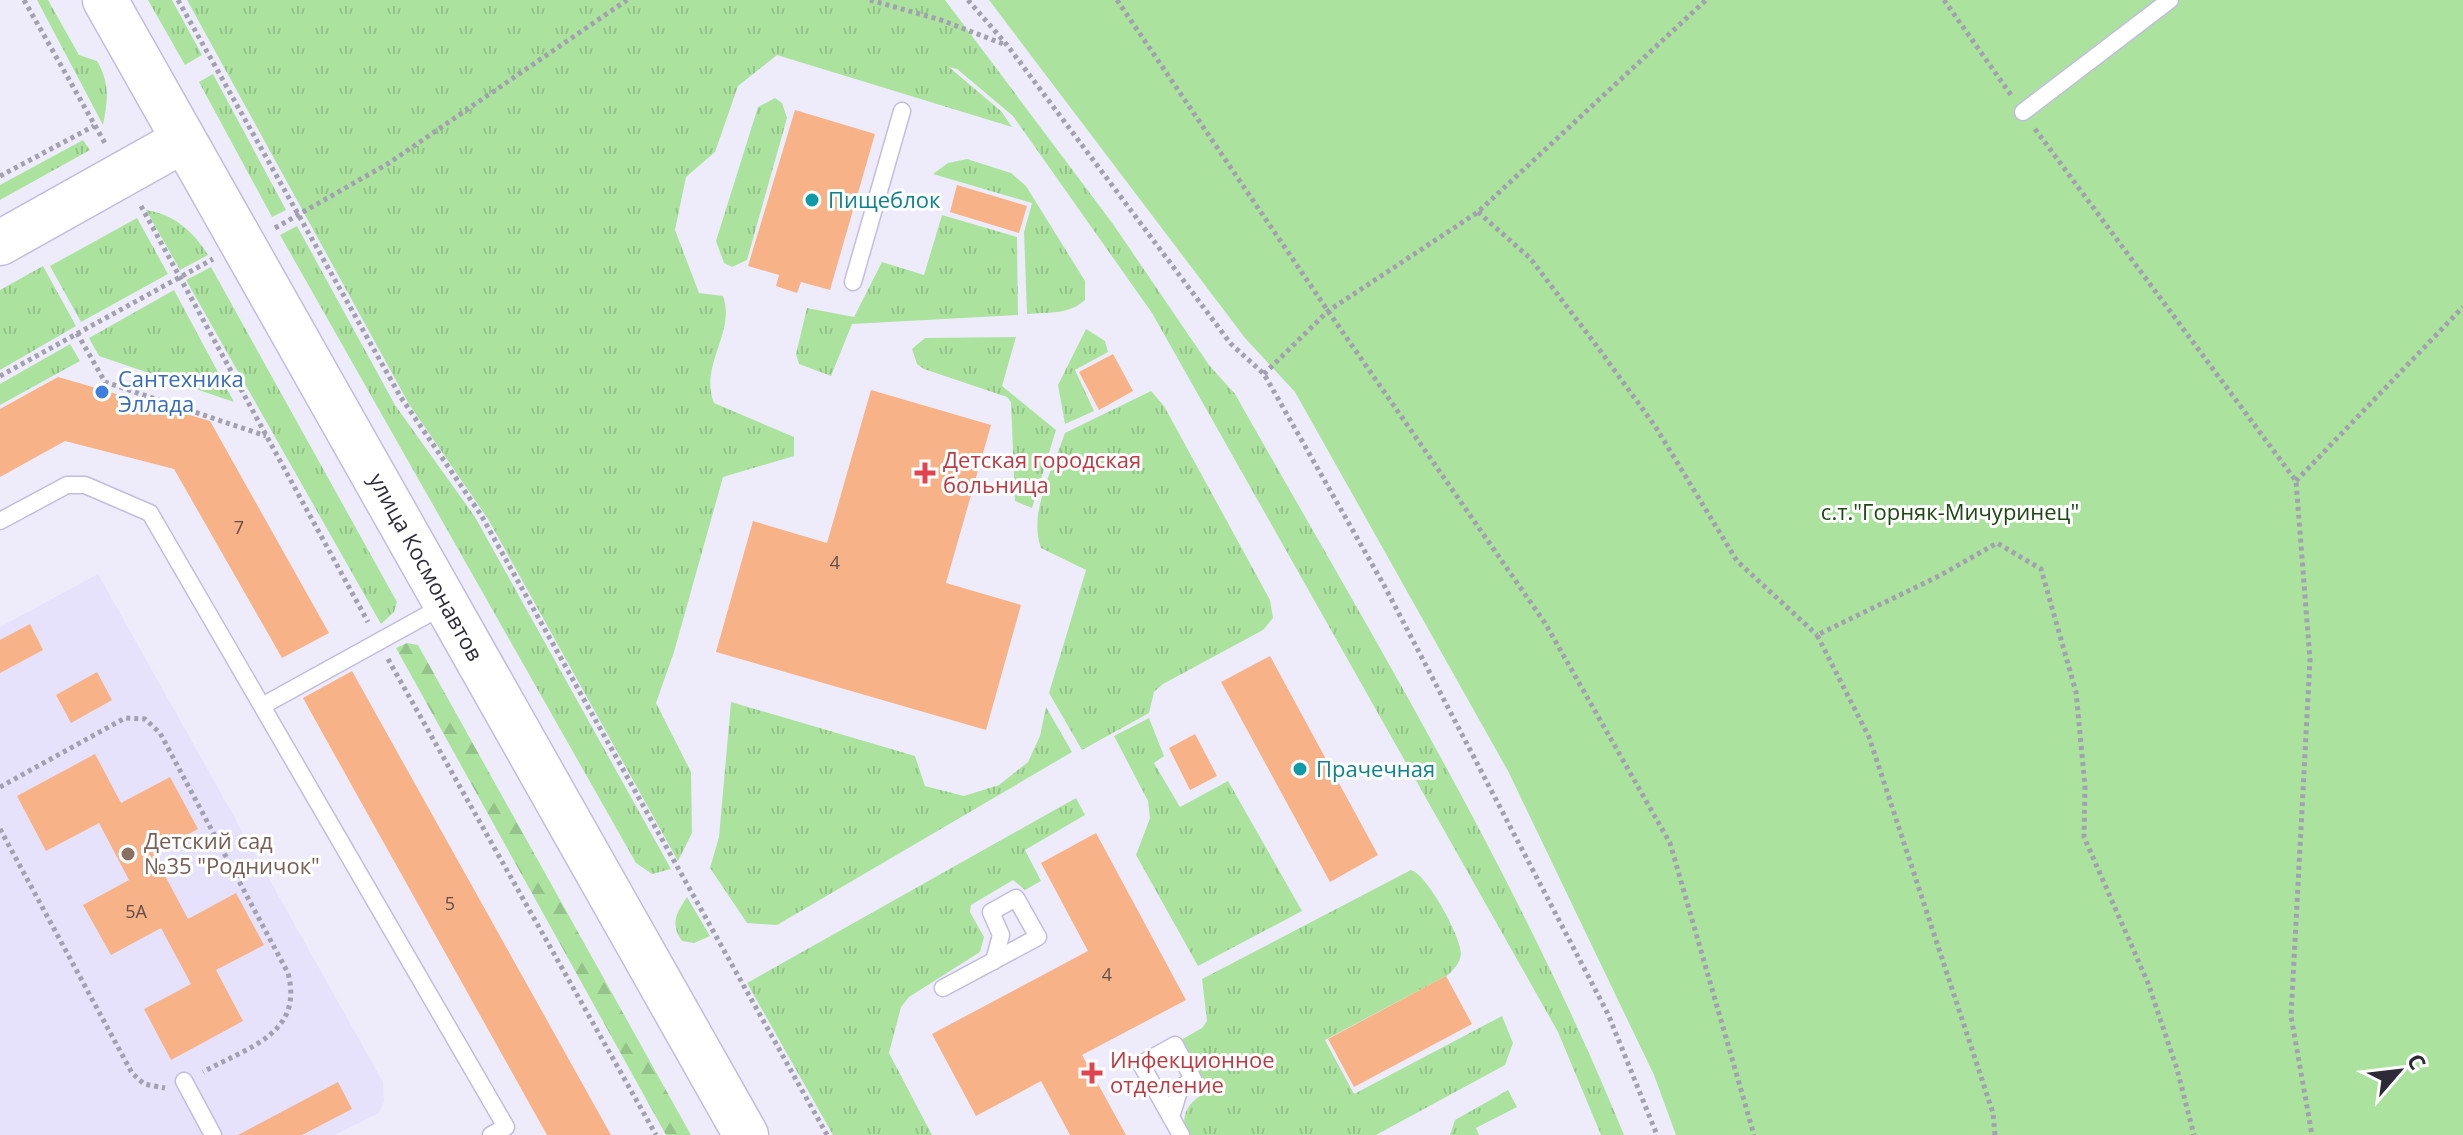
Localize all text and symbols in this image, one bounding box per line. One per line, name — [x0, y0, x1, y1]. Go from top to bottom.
place label: Пищеблок — [828, 184, 941, 214]
marker: Пищеблок — [803, 191, 821, 209]
place label: Сантехника Эллада — [118, 363, 244, 418]
marker: Сантехника Эллада — [93, 383, 111, 401]
place label: Детская городская больница — [943, 444, 1141, 499]
marker: Детская городская больница — [914, 462, 936, 484]
street label: улица Космонавтов — [363, 467, 491, 666]
park label: с.т."Горняк-Мичуринец" — [1821, 496, 2079, 526]
house number: 7 — [234, 515, 244, 539]
house number: 4 — [830, 550, 840, 574]
place label: Прачечная — [1316, 753, 1435, 783]
marker: Прачечная — [1291, 760, 1309, 778]
place label: Детский сад №35 "Родничок" — [144, 825, 320, 880]
marker: Детский сад №35 "Родничок" — [119, 845, 137, 863]
house number: 5 — [445, 891, 455, 915]
house number: 5А — [125, 899, 147, 923]
house number: 4 — [1102, 962, 1112, 986]
north arrow — [2359, 1031, 2439, 1111]
place label: Инфекционное отделение — [1110, 1044, 1275, 1099]
text: С — [2401, 1048, 2434, 1074]
marker: Инфекционное отделение — [1081, 1062, 1103, 1084]

